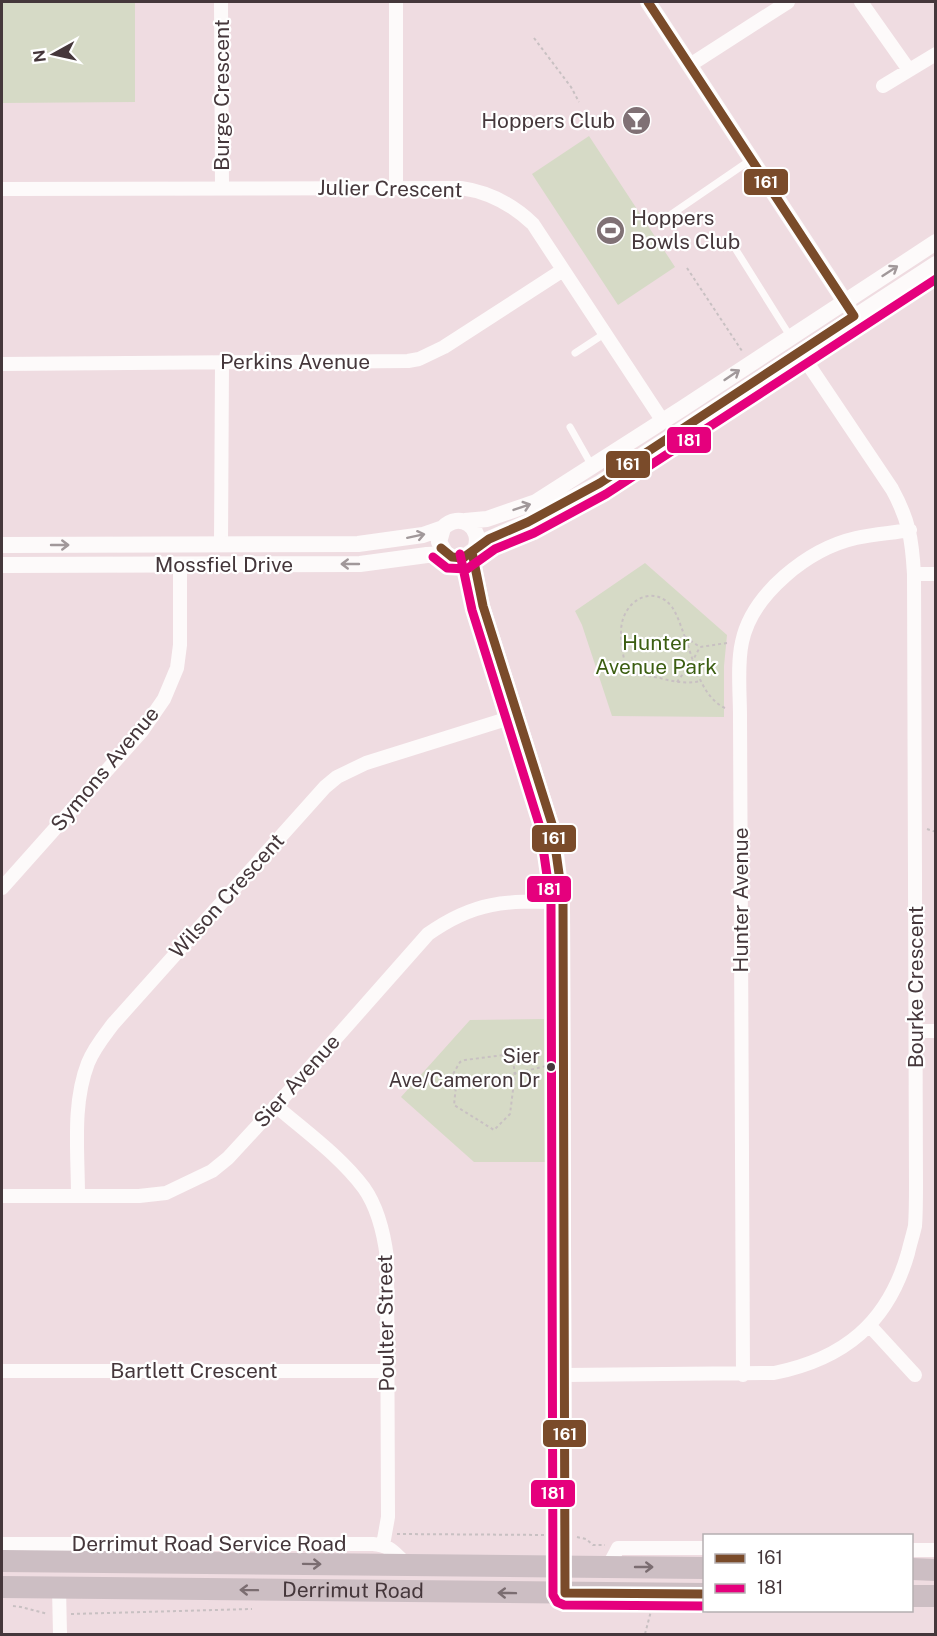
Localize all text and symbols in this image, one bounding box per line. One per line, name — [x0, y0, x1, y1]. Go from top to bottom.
street label: Burge Crescent — [209, 19, 234, 171]
north arrow — [24, 24, 84, 84]
text: N — [29, 48, 50, 64]
bar icon: Hoppers Club — [620, 105, 652, 137]
place label: Hoppers Club — [481, 108, 615, 133]
line badge: 161 — [743, 168, 789, 196]
text: 161 — [754, 173, 778, 192]
street label: Julier Crescent — [317, 175, 463, 202]
place label: Hoppers Bowls Club — [631, 205, 740, 254]
sports icon: Hoppers Bowls Club — [594, 214, 626, 246]
one-way arrow — [881, 265, 898, 277]
street label: Perkins Avenue — [220, 349, 370, 374]
one-way arrow — [723, 369, 740, 381]
line badge: 181 — [666, 426, 712, 454]
text: 181 — [677, 431, 701, 450]
line badge: 161 — [605, 450, 651, 479]
text: 161 — [616, 455, 640, 474]
one-way arrow — [512, 500, 530, 511]
one-way arrow — [407, 530, 426, 542]
one-way arrow — [49, 539, 69, 551]
street label: Mossfiel Drive — [155, 552, 293, 577]
one-way arrow — [340, 558, 360, 570]
park label: Hunter Avenue Park — [595, 630, 717, 679]
street label: Symons Avenue — [45, 701, 164, 836]
line badge: 161 — [531, 824, 577, 853]
street label: Hunter Avenue — [728, 827, 753, 973]
street label: Wilson Crescent — [164, 828, 289, 963]
text: 161 — [542, 829, 566, 848]
line badge: 181 — [526, 875, 572, 903]
text: 181 — [537, 880, 561, 899]
street label: Bourke Crescent — [903, 906, 928, 1068]
street label: Sier Avenue — [248, 1029, 345, 1132]
place label: Sier Ave/Cameron Dr — [388, 1044, 540, 1092]
marker: Sier Ave/Cameron Dr — [545, 1061, 557, 1073]
street label: Poulter Street — [372, 1254, 399, 1392]
street label: Bartlett Crescent — [110, 1358, 278, 1383]
line badge: 161 — [542, 1419, 587, 1448]
text: 161 — [553, 1425, 577, 1444]
line badge: 181 — [530, 1479, 576, 1508]
text: 181 — [541, 1484, 565, 1503]
street label: Derrimut Road Service Road — [72, 1531, 346, 1556]
legend — [703, 1534, 913, 1612]
text: 161 — [757, 1547, 783, 1568]
one-way arrow — [301, 1558, 321, 1570]
one-way arrow — [634, 1561, 654, 1573]
street label: Derrimut Road — [282, 1577, 424, 1603]
text: 181 — [757, 1577, 783, 1598]
one-way arrow — [239, 1584, 259, 1596]
one-way arrow — [497, 1587, 517, 1598]

